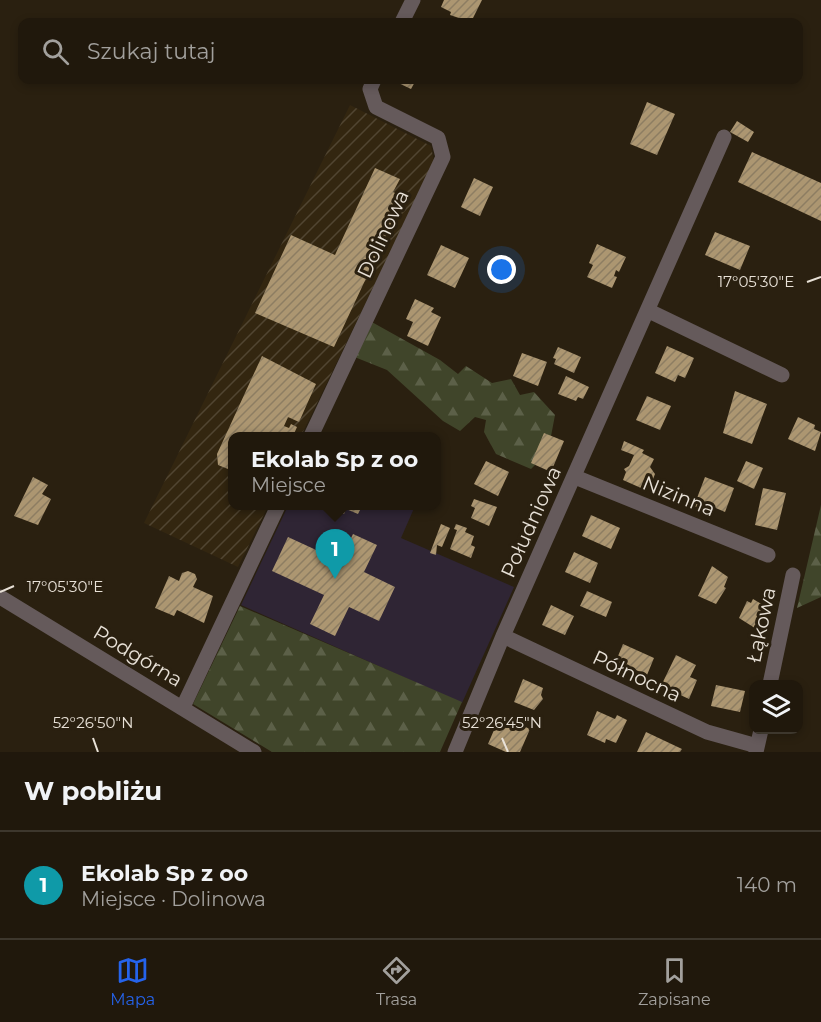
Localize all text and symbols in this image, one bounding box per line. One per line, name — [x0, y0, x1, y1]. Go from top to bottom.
search box — [18, 18, 803, 84]
icon: search — [39, 35, 72, 68]
text: Szukaj tutaj — [87, 38, 215, 65]
street label: Dolinowa — [352, 186, 414, 282]
your location — [487, 255, 516, 284]
text: 17°05'30"E — [718, 272, 794, 291]
popup — [228, 432, 441, 510]
text: Ekolab Sp z oo — [251, 446, 418, 473]
street label: Południowa — [496, 463, 566, 581]
street label: Nizinna — [639, 471, 719, 521]
text: Miejsce — [251, 473, 326, 497]
pin: 1 — [316, 530, 354, 579]
text: 17°05'30"E — [27, 577, 103, 596]
street label: Łąkowa — [741, 585, 781, 665]
street label: Podgórna — [89, 620, 187, 692]
street label: Północna — [589, 645, 685, 707]
map controls — [749, 680, 803, 734]
button: layers — [749, 680, 803, 734]
text: 52°26'50"N — [53, 713, 133, 732]
text: 52°26'45"N — [462, 713, 542, 732]
text: W pobliżu — [24, 775, 162, 807]
text: Ekolab Sp z oo — [81, 860, 248, 887]
text: 1 — [40, 873, 47, 897]
text: 140 m — [737, 873, 797, 897]
text: Miejsce · Dolinowa — [81, 887, 266, 911]
tab: Mapa — [110, 954, 155, 1009]
tab: Trasa — [376, 954, 417, 1009]
tab: Zapisane — [638, 954, 711, 1009]

